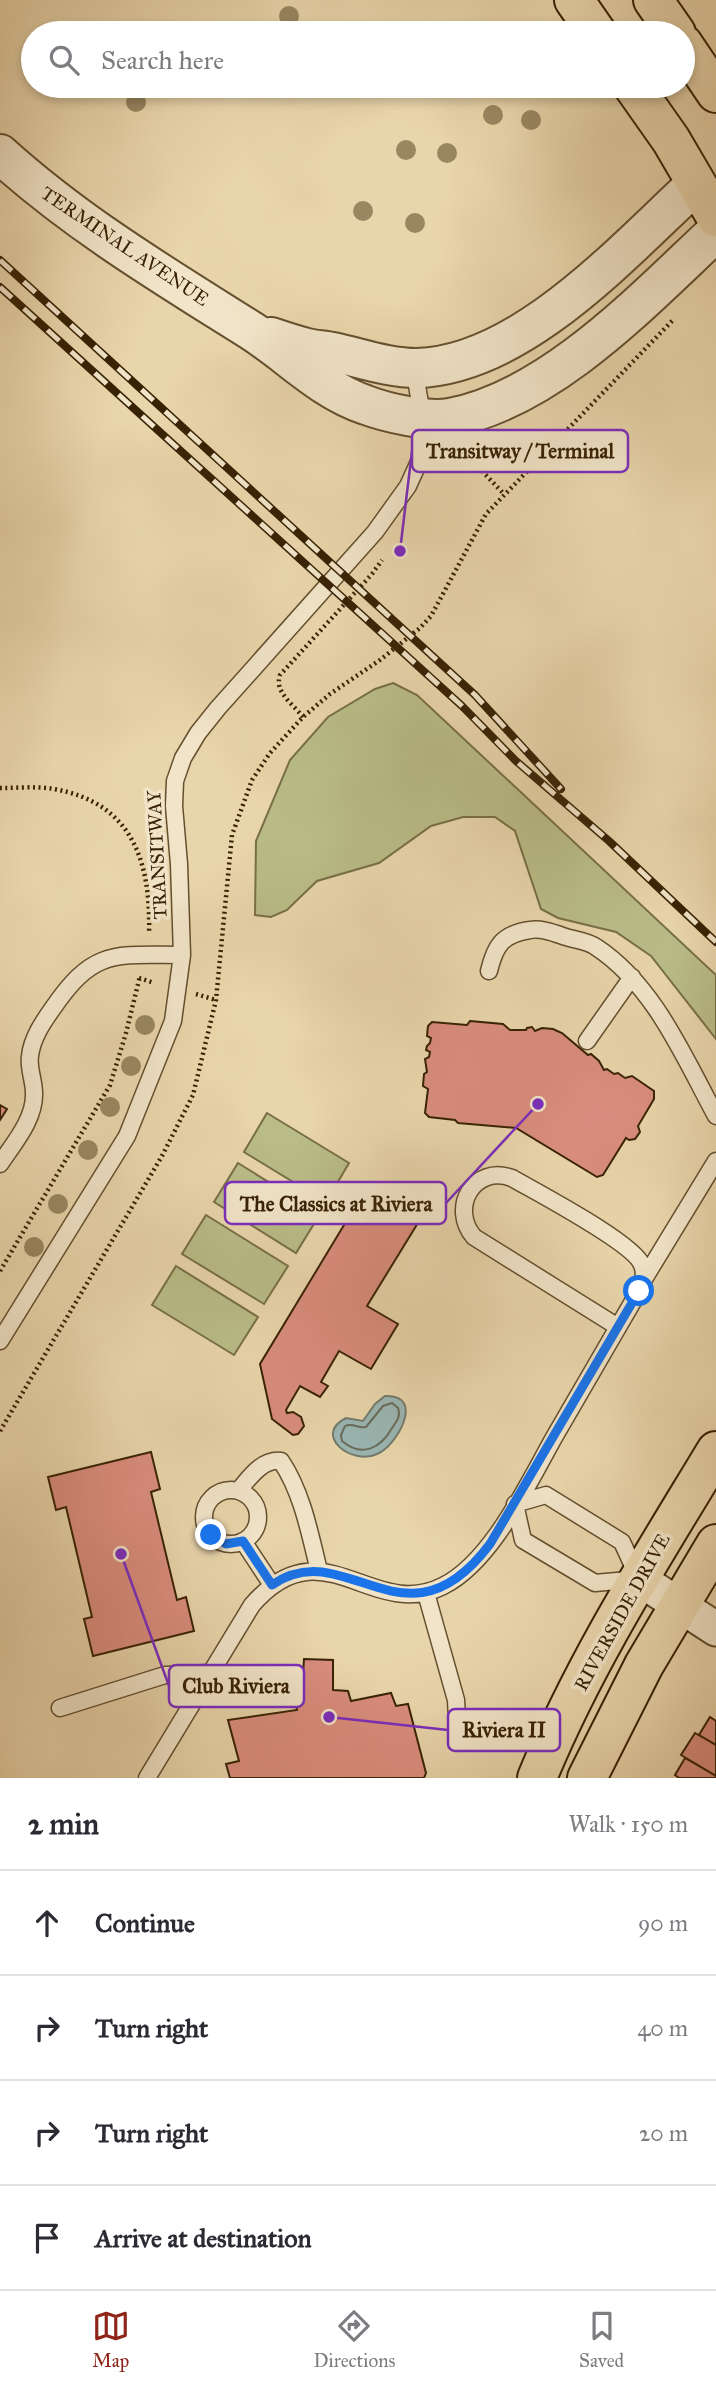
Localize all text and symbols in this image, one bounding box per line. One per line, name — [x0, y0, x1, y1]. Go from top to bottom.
search box — [21, 21, 695, 98]
icon: search — [45, 41, 83, 79]
text: Search here — [101, 44, 224, 76]
street label: TERMINAL AVENUE — [37, 181, 214, 311]
callout: Transitway / Terminal — [412, 430, 628, 472]
text: Transitway / Terminal — [425, 438, 615, 464]
street label: TRANSITWAY — [142, 789, 172, 920]
callout: The Classics at Riviera — [225, 1182, 446, 1224]
text: The Classics at Riviera — [239, 1191, 433, 1217]
route start — [623, 1275, 654, 1306]
route end — [195, 1519, 226, 1550]
street label: RIVERSIDE DRIVE — [569, 1529, 675, 1695]
callout: Club Riviera — [169, 1665, 304, 1707]
text: Club Riviera — [182, 1673, 291, 1699]
callout: Riviera II — [448, 1709, 560, 1751]
text: Riviera II — [462, 1717, 546, 1743]
text: 2 min — [28, 1806, 99, 1842]
text: Walk · 150 m — [568, 1810, 688, 1838]
icon: ahead — [28, 1904, 66, 1942]
text: Continue — [95, 1907, 195, 1939]
text: 90 m — [638, 1909, 688, 1937]
icon: right — [28, 2009, 66, 2047]
text: Turn right — [95, 2012, 208, 2044]
text: 40 m — [638, 2014, 688, 2042]
icon: right — [28, 2114, 66, 2152]
text: Turn right — [95, 2117, 208, 2149]
text: 20 m — [639, 2119, 688, 2147]
icon: arrive — [28, 2219, 66, 2257]
text: Arrive at destination — [95, 2222, 312, 2254]
tab: Map — [92, 2307, 130, 2372]
tab: Directions — [313, 2307, 395, 2372]
tab: Saved — [579, 2307, 624, 2372]

